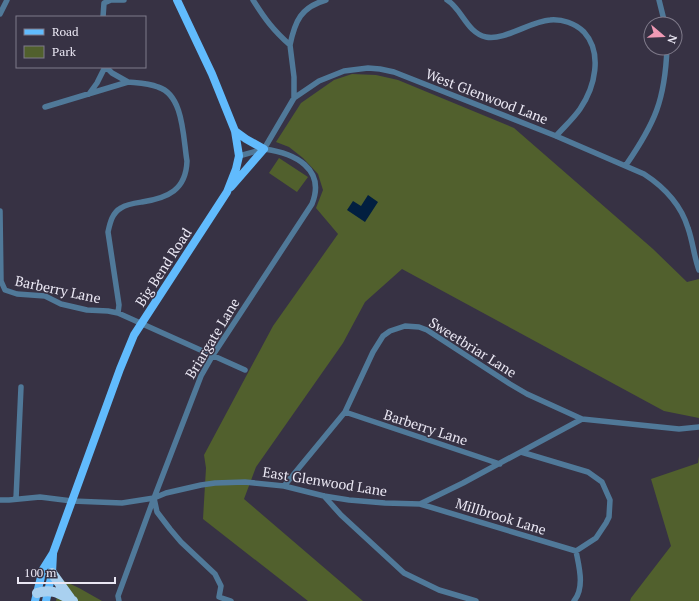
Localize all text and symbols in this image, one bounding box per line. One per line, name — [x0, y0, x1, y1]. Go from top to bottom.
legend — [16, 16, 146, 68]
north arrow — [643, 16, 683, 56]
text: Road — [52, 24, 79, 39]
text: N — [664, 33, 680, 46]
text: Park — [52, 44, 77, 59]
street label: West Glenwood Lane — [423, 64, 551, 128]
street label: Big Bend Road — [131, 224, 196, 310]
street label: Barberry Lane — [13, 271, 103, 307]
street label: Briargate Lane — [180, 294, 244, 382]
street label: Sweetbriar Lane — [426, 312, 520, 382]
street label: Barberry Lane — [382, 404, 470, 450]
street label: East Glenwood Lane — [261, 462, 389, 500]
street label: Millbrook Lane — [453, 493, 549, 539]
scale bar — [18, 559, 115, 585]
text: 100 m — [24, 565, 57, 580]

